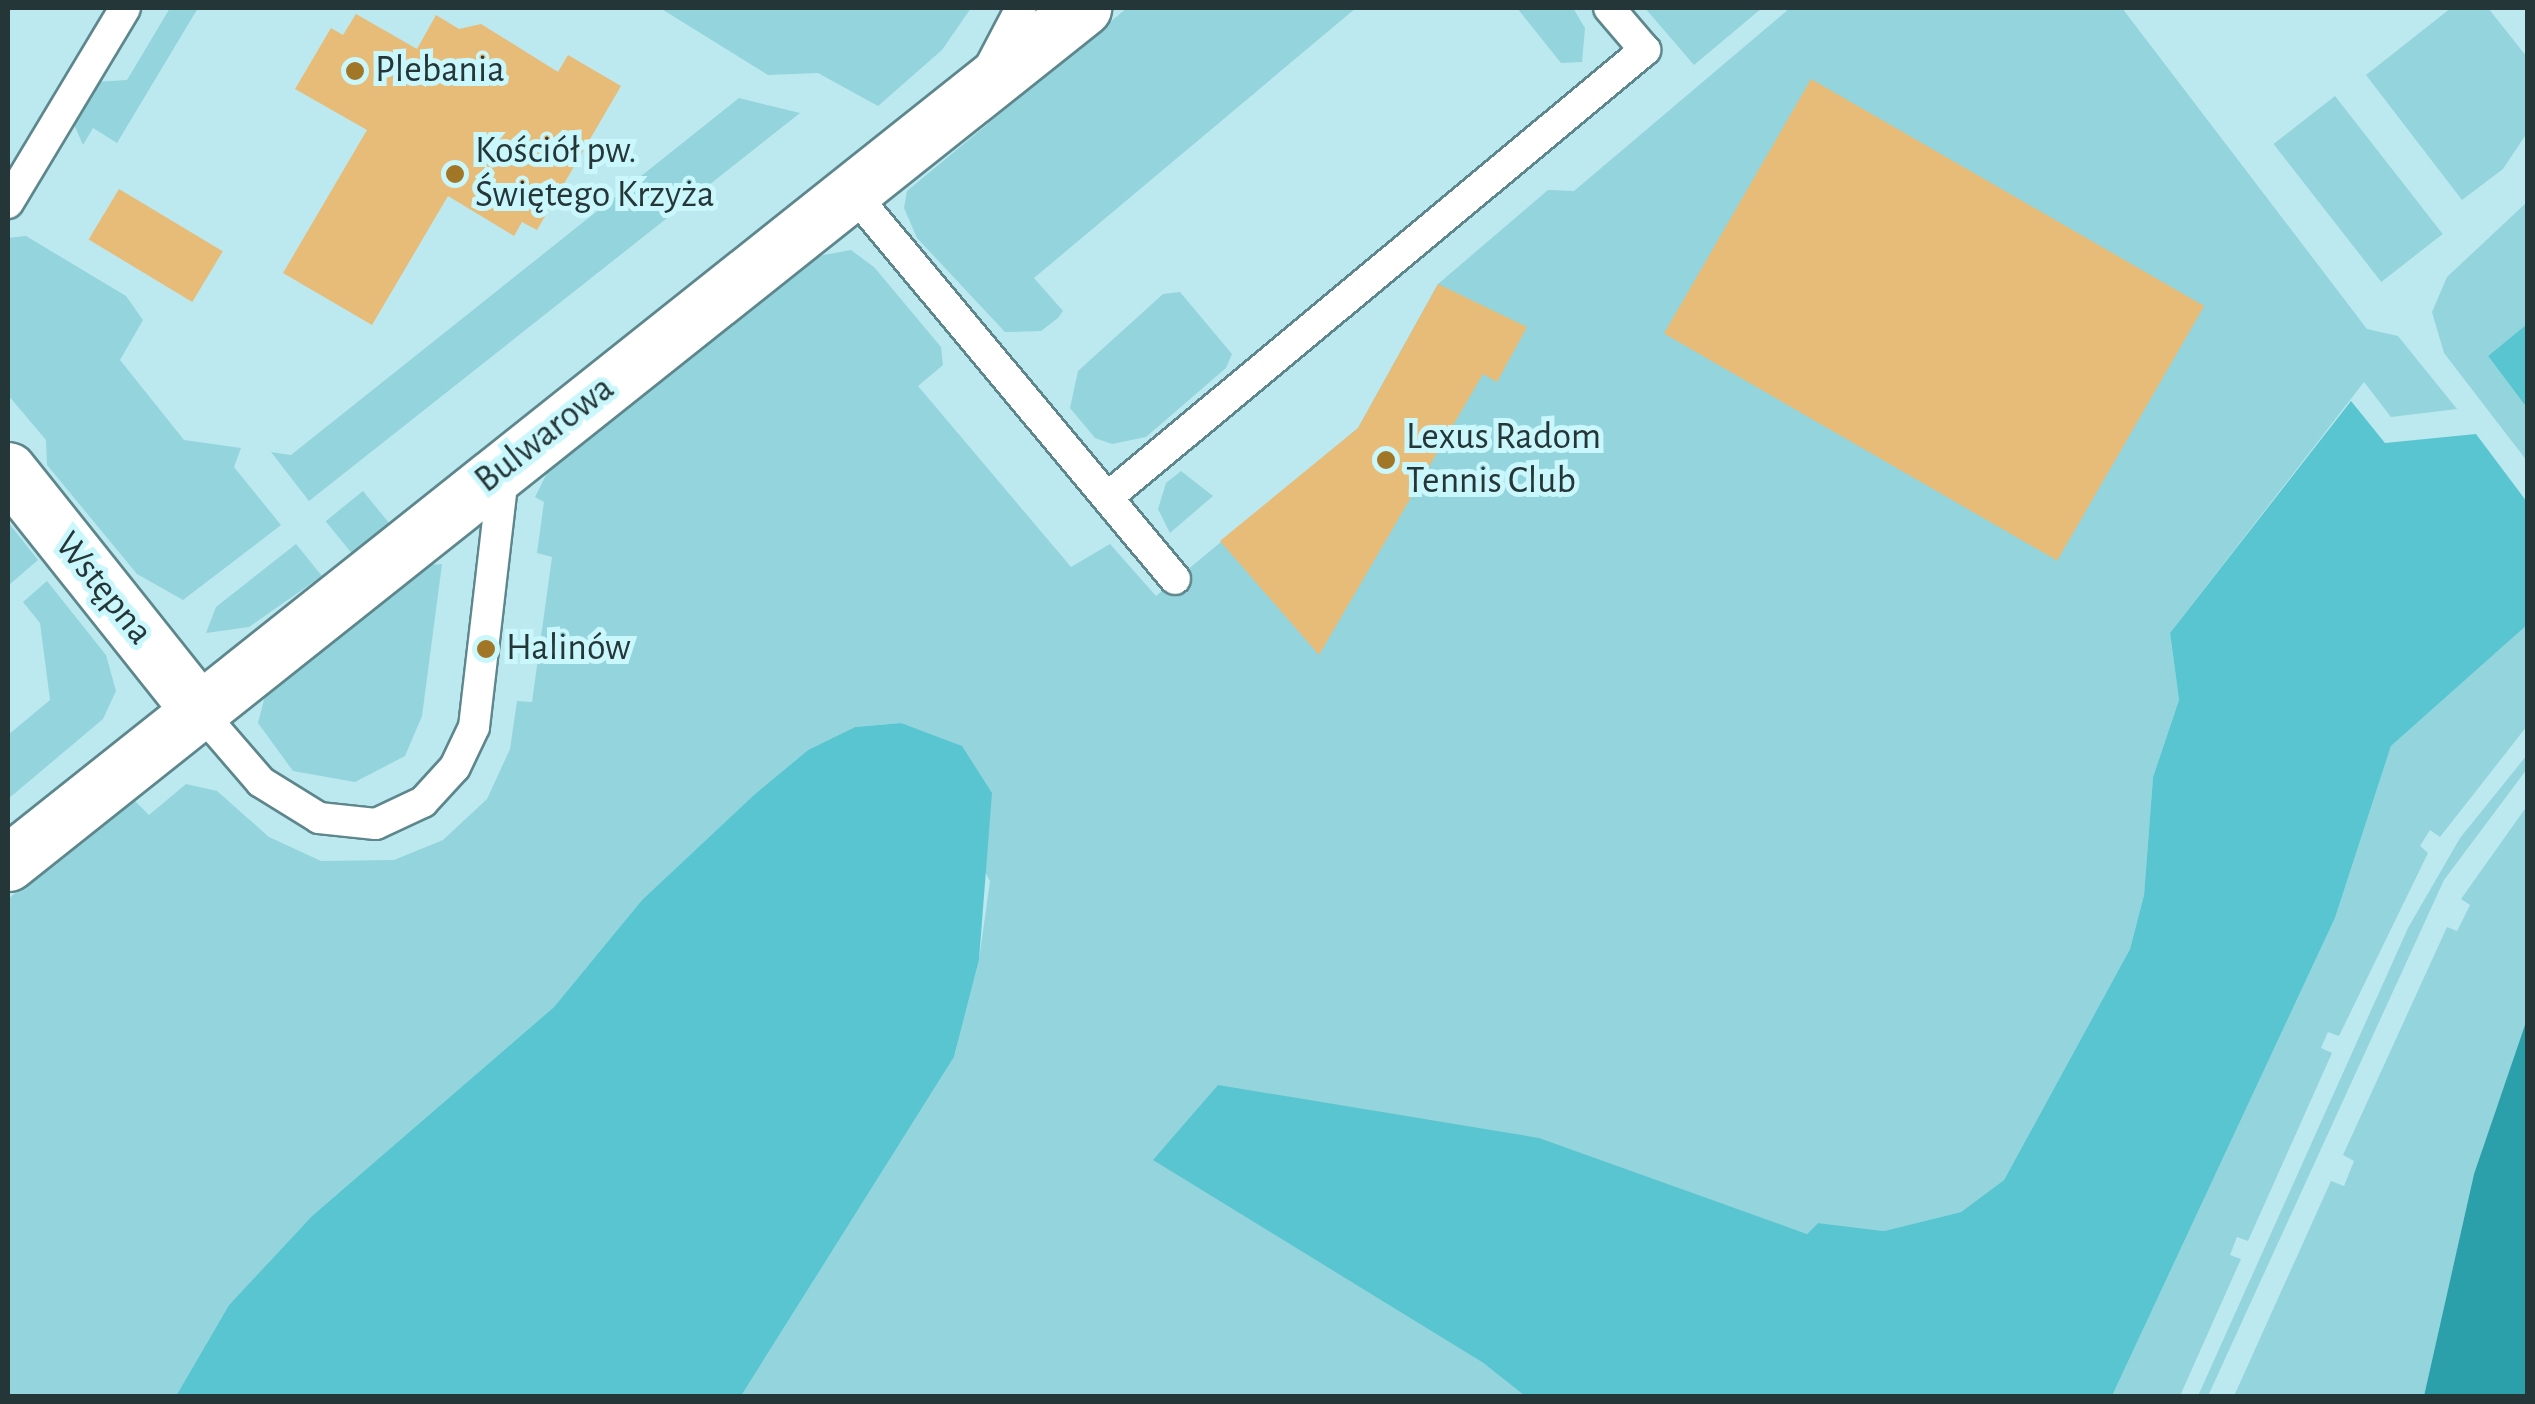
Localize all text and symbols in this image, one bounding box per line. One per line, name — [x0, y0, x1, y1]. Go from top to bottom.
place label: Plebania — [375, 48, 505, 94]
marker: Plebania — [344, 60, 366, 82]
place label: Kościół pw. Świętego Krzyża — [475, 129, 714, 218]
marker: Kościół pw. Świętego Krzyża — [444, 163, 466, 185]
street label: Bulwarowa — [466, 366, 624, 504]
place label: Lexus Radom Tennis Club — [1406, 415, 1601, 504]
marker: Lexus Radom Tennis Club — [1375, 449, 1397, 471]
street label: Wstępna — [44, 524, 162, 654]
place label: Halinów — [506, 626, 631, 672]
marker: Halinów — [475, 638, 497, 660]

